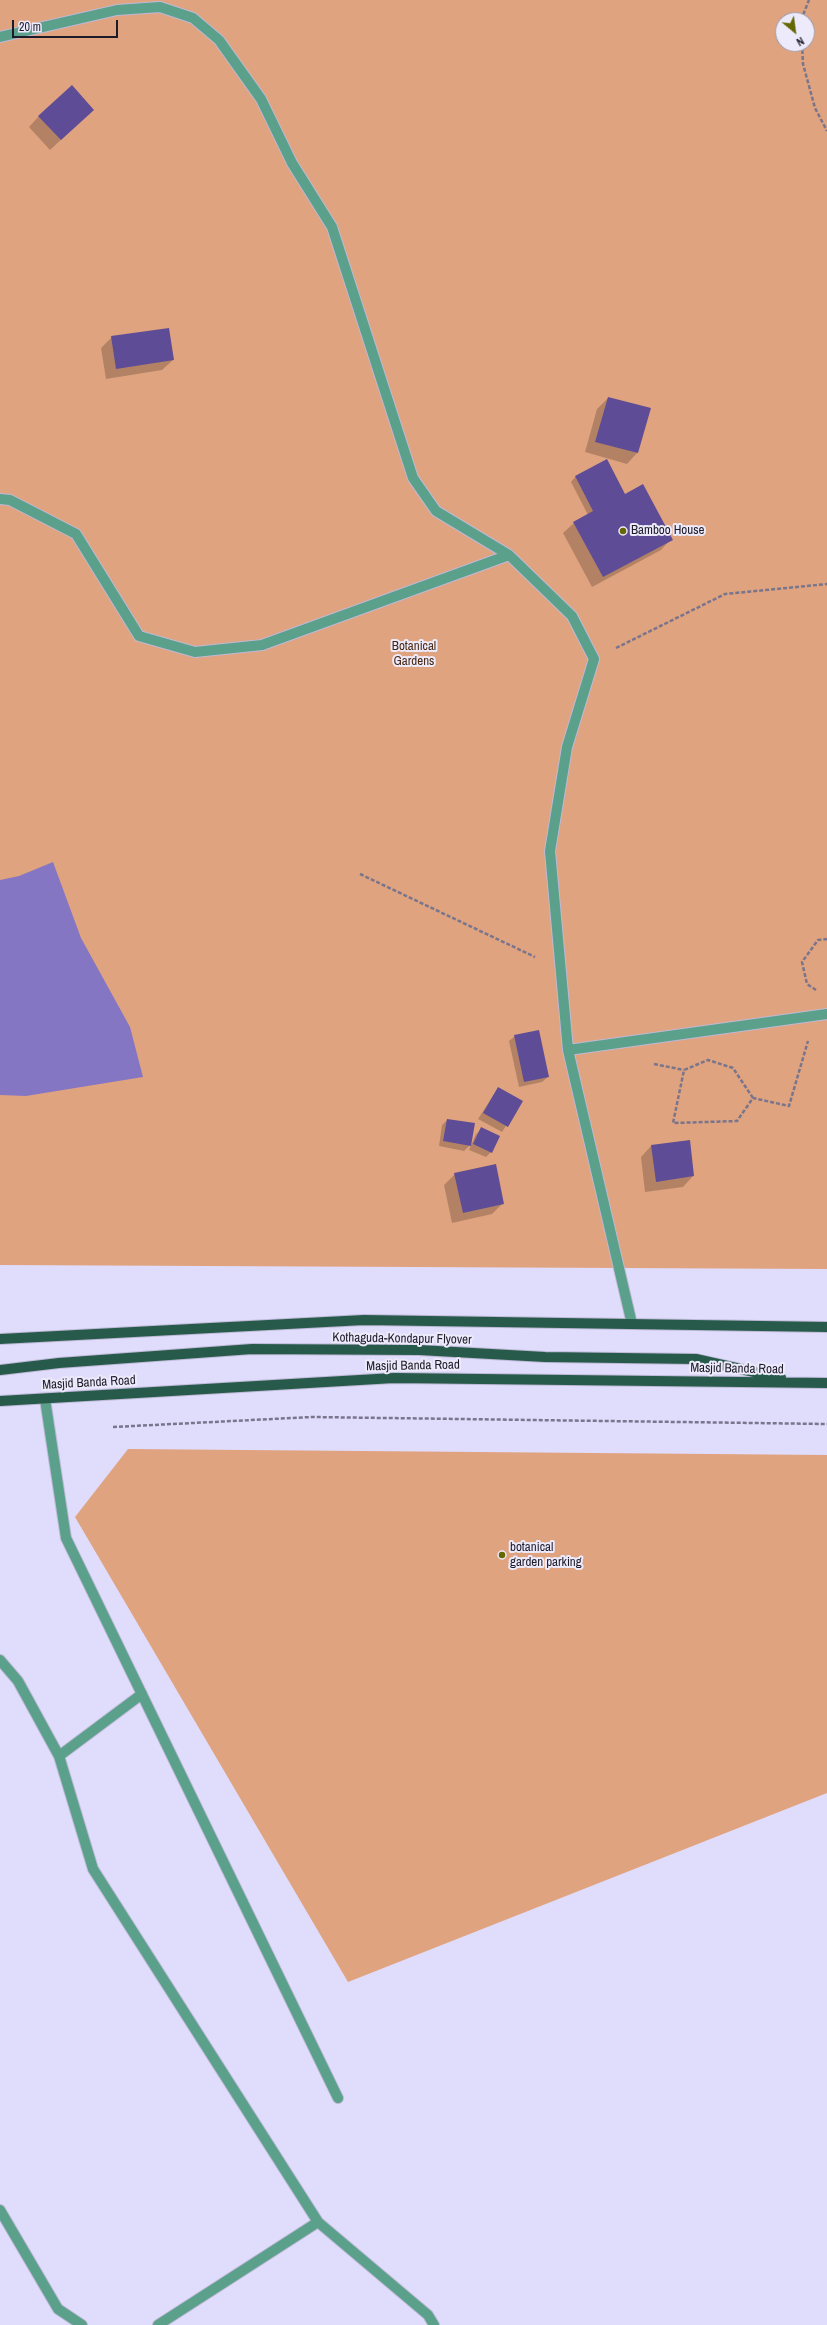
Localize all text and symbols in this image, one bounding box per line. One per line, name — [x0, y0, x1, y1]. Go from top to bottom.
scale bar — [14, 12, 120, 38]
north arrow — [775, 12, 815, 52]
text: 20 m — [19, 19, 41, 35]
text: N — [794, 34, 807, 49]
place label: Bamboo House — [631, 523, 704, 539]
marker: Bamboo House — [618, 526, 628, 536]
park label: Botanical Gardens — [392, 639, 436, 670]
street label: Kothaguda-Kondapur Flyover — [332, 1330, 472, 1348]
street label: Masjid Banda Road — [366, 1357, 460, 1375]
street label: Masjid Banda Road — [690, 1360, 784, 1378]
street label: Masjid Banda Road — [42, 1373, 136, 1393]
place label: botanical garden parking — [510, 1540, 582, 1571]
marker: botanical garden parking — [497, 1550, 507, 1560]

